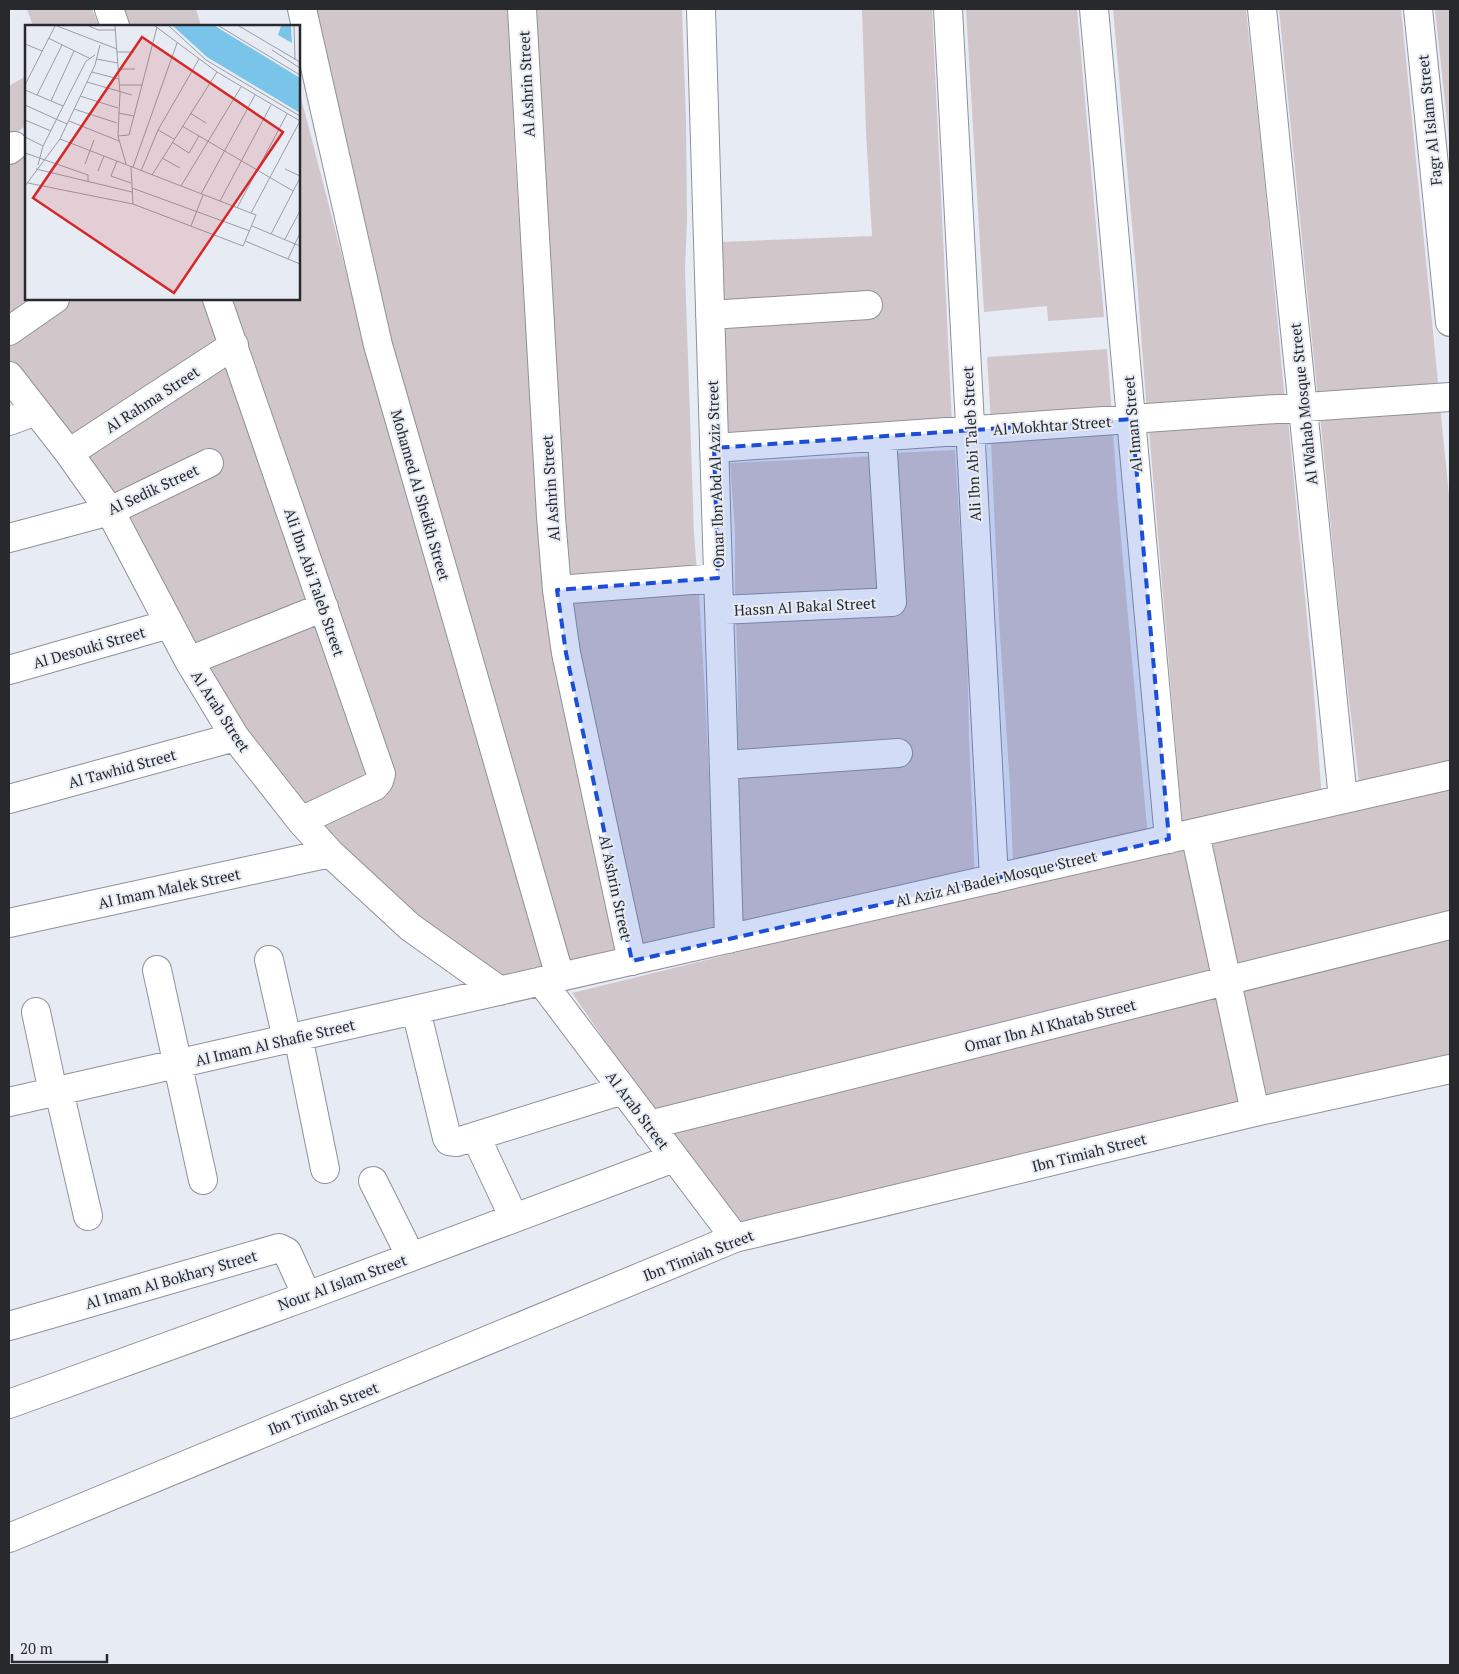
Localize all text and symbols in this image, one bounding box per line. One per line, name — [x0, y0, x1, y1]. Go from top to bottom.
inset map — [25, 25, 300, 300]
street label: Al Ashrin Street — [513, 30, 539, 138]
street label: Fagr Al Islam Street — [1412, 53, 1446, 187]
street label: Al Wahab Mosque Street — [1284, 321, 1321, 486]
street label: Al Rahma Street — [101, 361, 203, 437]
street label: Ali Ibn Abi Taleb Street — [957, 365, 985, 522]
street label: Al Iman Street — [1118, 374, 1146, 473]
street label: Omar Ibn Abd Al Aziz Street — [702, 379, 728, 568]
street label: Mohamed Al Sheikh Street — [387, 407, 455, 583]
street label: Al Mokhtar Street — [992, 411, 1112, 439]
street label: Al Ashrin Street — [536, 434, 564, 542]
street label: Al Sedik Street — [104, 459, 202, 519]
street label: Ali Ibn Abi Taleb Street — [280, 505, 350, 659]
street label: Hassn Al Bakal Street — [733, 592, 877, 620]
street label: Al Desouki Street — [31, 621, 148, 673]
street label: Al Arab Street — [187, 666, 255, 756]
street label: Al Tawhid Street — [66, 744, 179, 792]
street label: Al Ashrin Street — [595, 833, 637, 942]
street label: Al Aziz Al Badei Mosque Street — [893, 845, 1099, 911]
street label: Al Imam Malek Street — [96, 863, 242, 913]
street label: Omar Ibn Al Khatab Street — [962, 994, 1138, 1056]
street label: Al Imam Al Shafie Street — [193, 1014, 357, 1070]
street label: Al Arab Street — [602, 1067, 674, 1154]
street label: Ibn Timiah Street — [1030, 1128, 1149, 1176]
street label: Ibn Timiah Street — [640, 1224, 757, 1285]
street label: Al Imam Al Bokhary Street — [83, 1245, 260, 1313]
street label: Nour Al Islam Street — [275, 1249, 410, 1315]
street label: Ibn Timiah Street — [265, 1377, 382, 1439]
scale bar — [12, 1632, 108, 1664]
text: 20 m — [20, 1638, 53, 1658]

